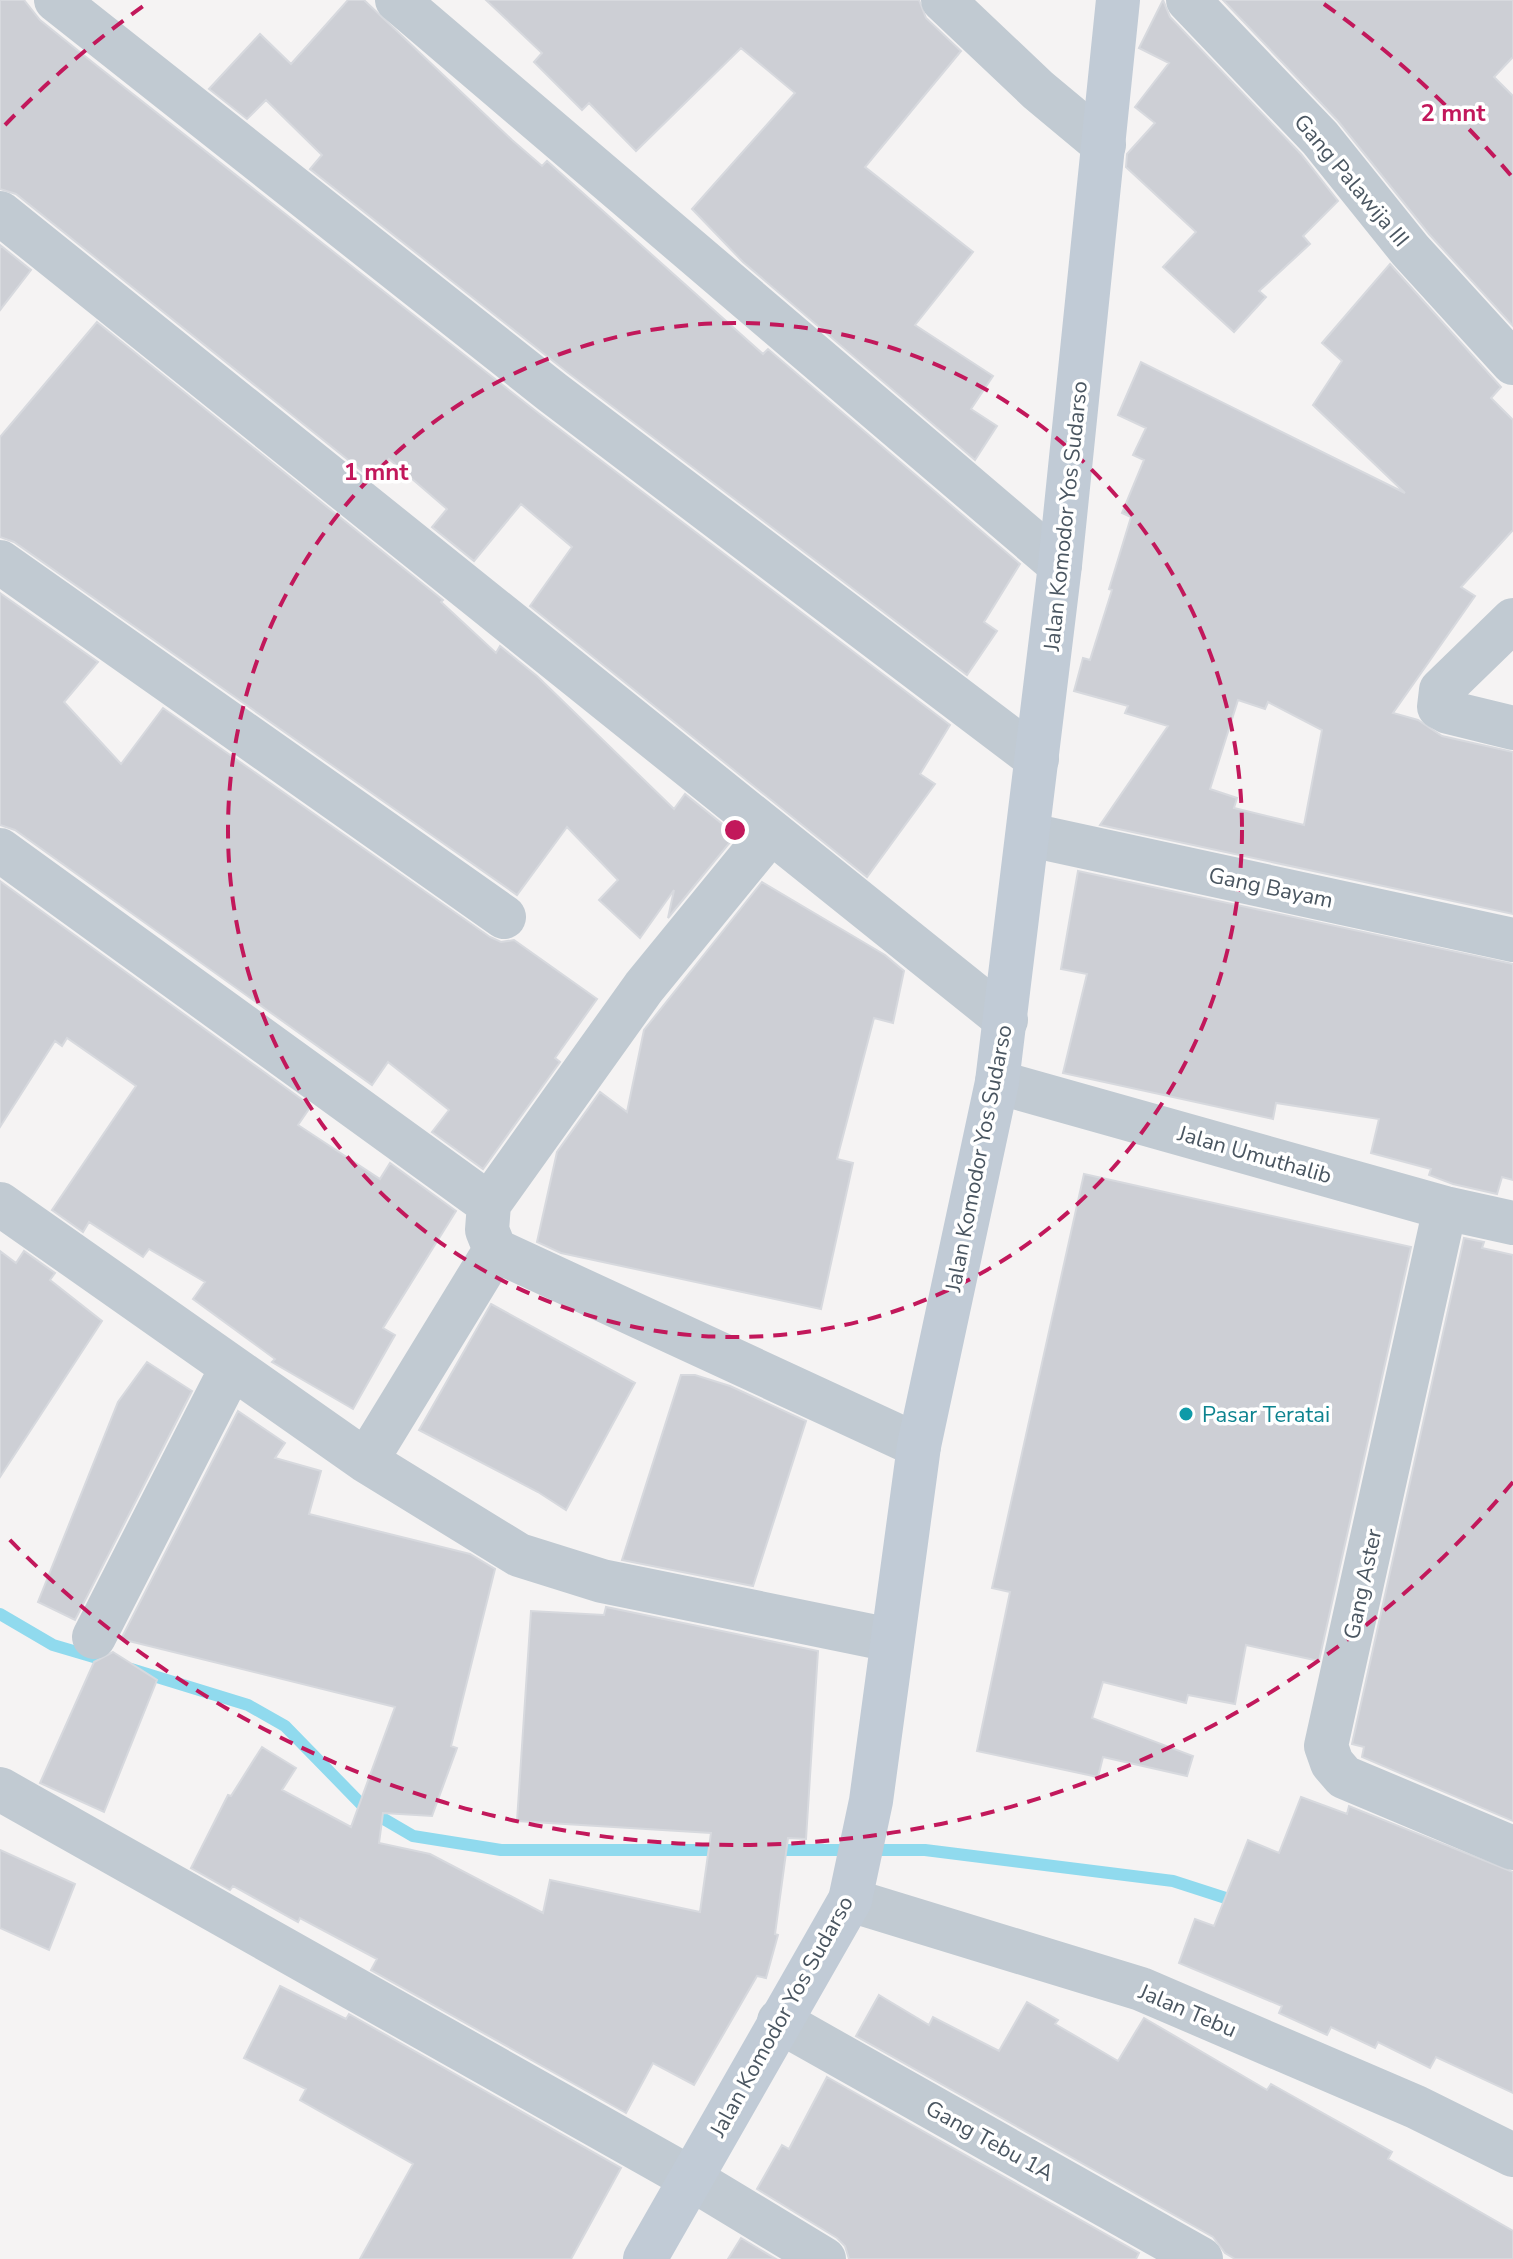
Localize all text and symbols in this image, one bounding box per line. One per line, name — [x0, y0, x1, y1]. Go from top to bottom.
text: 2 mnt — [1420, 97, 1486, 129]
street label: Gang Palawija III — [1287, 108, 1416, 253]
street label: Jalan Komodor Yos Sudarso — [1037, 380, 1095, 654]
text: 1 mnt — [343, 456, 409, 488]
centre of rings — [721, 816, 749, 844]
street label: Gang Bayam — [1206, 860, 1336, 916]
street label: Jalan Komodor Yos Sudarso — [938, 1022, 1020, 1295]
street label: Jalan Umuthalib — [1173, 1118, 1335, 1191]
place label: Pasar Teratai — [1202, 1400, 1330, 1430]
marker: Pasar Teratai — [1177, 1405, 1195, 1423]
street label: Gang Aster — [1337, 1526, 1389, 1642]
street label: Jalan Komodor Yos Sudarso — [703, 1891, 861, 2143]
street label: Jalan Tebu — [1133, 1976, 1241, 2045]
street label: Gang Tebu 1A — [920, 2093, 1059, 2188]

